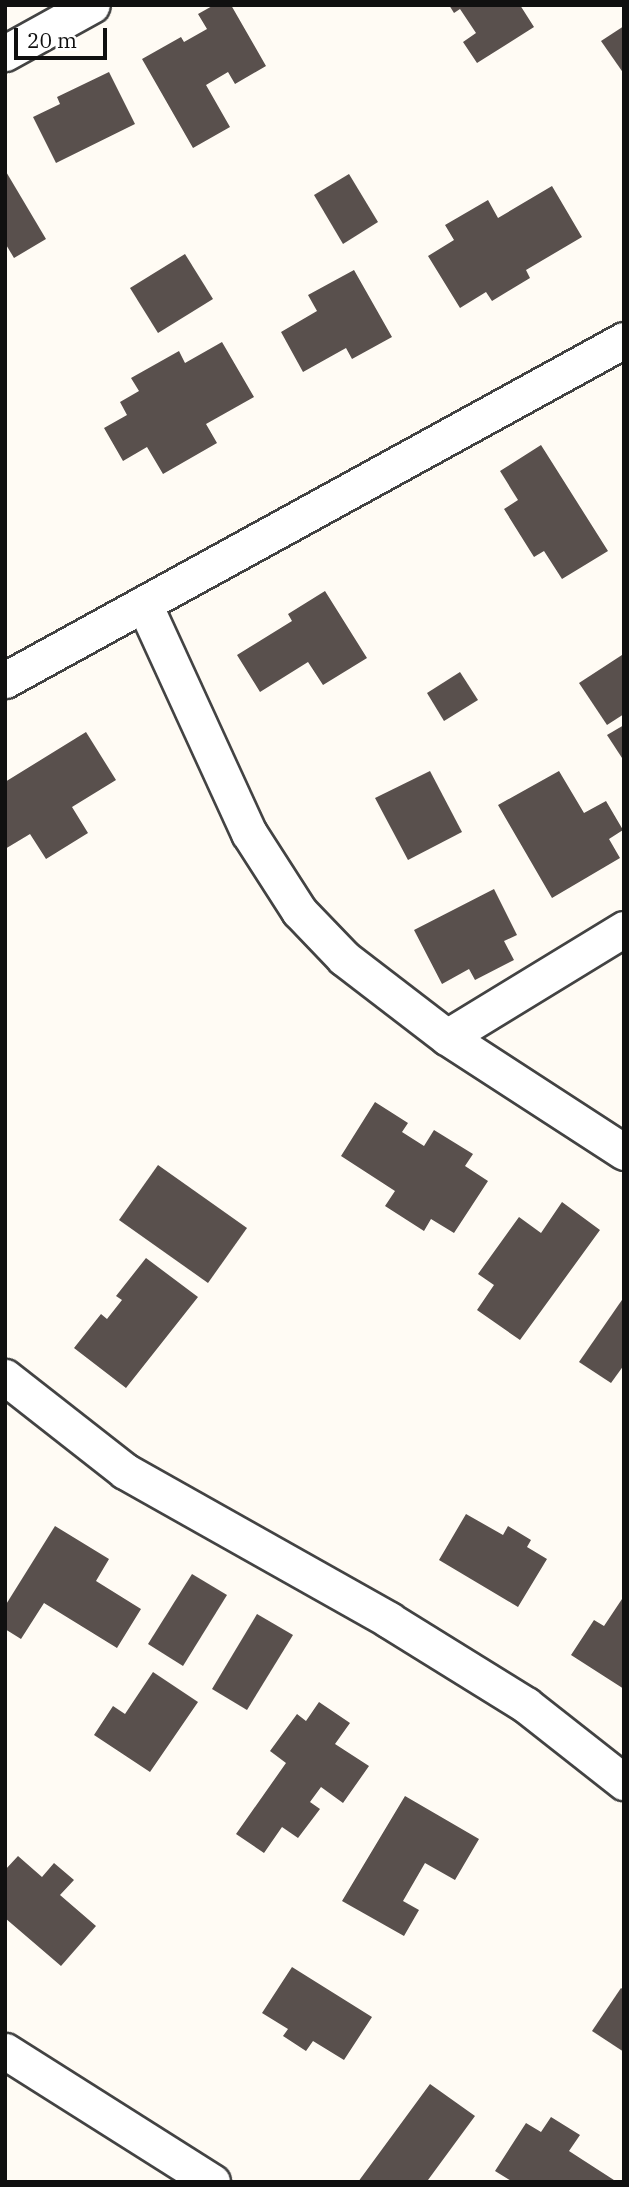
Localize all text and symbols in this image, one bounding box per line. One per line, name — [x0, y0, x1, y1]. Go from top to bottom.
scale bar — [18, 14, 110, 58]
text: 20 m — [27, 26, 77, 54]

